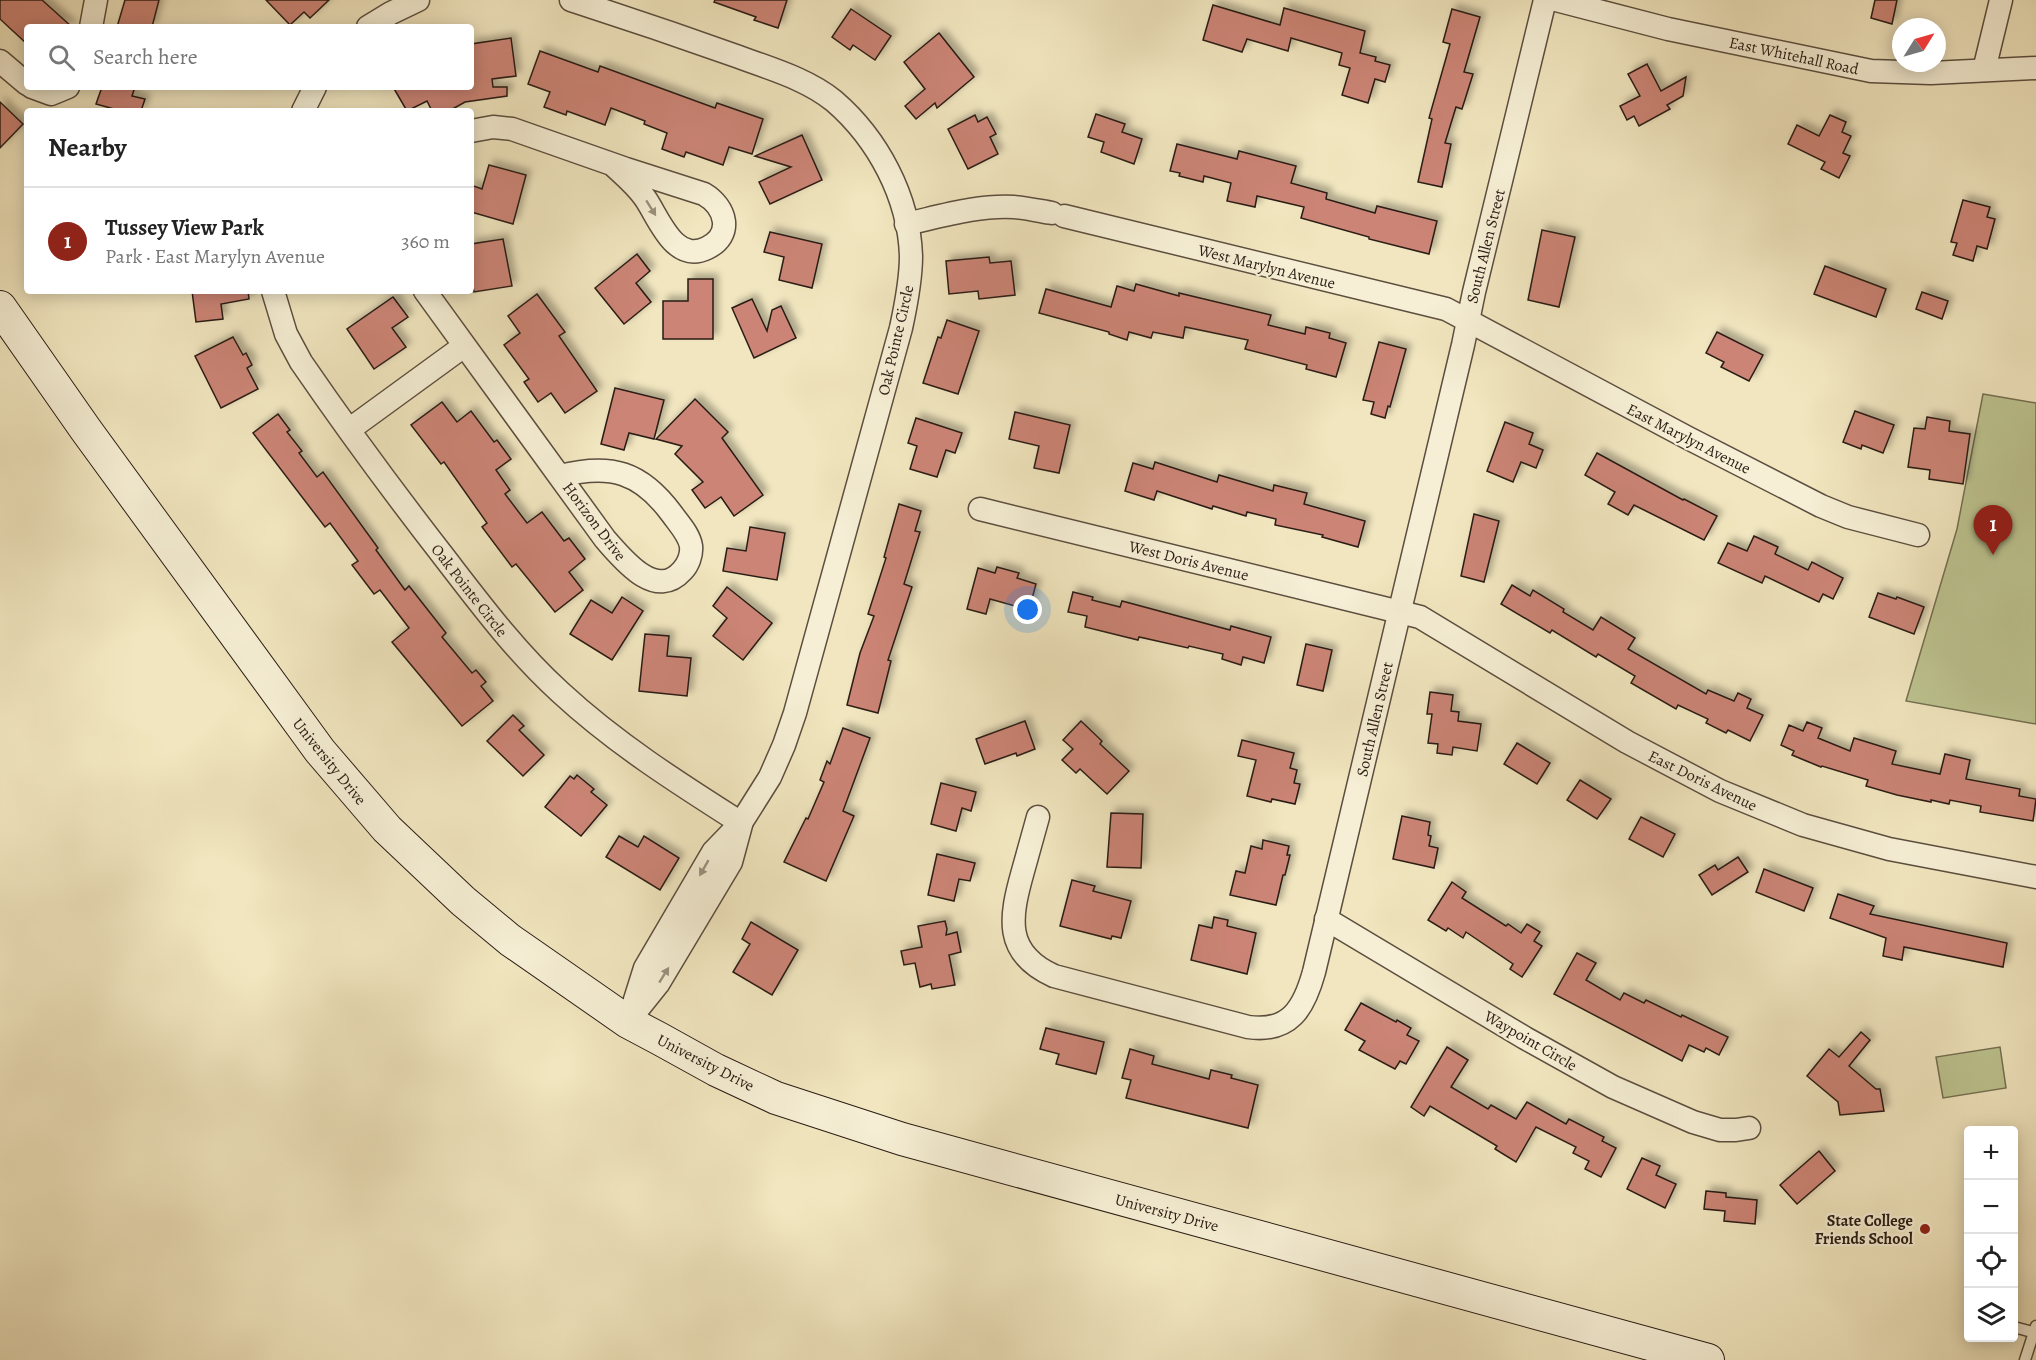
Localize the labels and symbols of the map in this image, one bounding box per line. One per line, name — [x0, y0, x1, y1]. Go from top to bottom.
north arrow — [1892, 18, 1946, 72]
street label: East Whitehall Road — [1727, 31, 1861, 81]
street label: South Allen Street — [1461, 187, 1511, 306]
one-way arrow — [646, 200, 657, 217]
street label: West Marylyn Avenue — [1195, 239, 1338, 295]
street label: Oak Pointe Circle — [873, 283, 919, 398]
street label: East Marylyn Avenue — [1623, 398, 1754, 480]
street label: Horizon Drive — [557, 478, 631, 566]
pin: 1 — [1974, 506, 2012, 555]
street label: West Doris Avenue — [1126, 535, 1251, 587]
street label: Oak Pointe Circle — [426, 539, 513, 642]
your location — [1013, 595, 1042, 624]
street label: South Allen Street — [1351, 660, 1399, 779]
street label: University Drive — [287, 713, 371, 810]
street label: East Doris Avenue — [1644, 745, 1761, 817]
one-way arrow — [698, 860, 709, 876]
one-way arrow — [658, 967, 669, 983]
street label: Waypoint Circle — [1479, 1005, 1581, 1076]
street label: University Drive — [653, 1029, 758, 1097]
street label: University Drive — [1112, 1189, 1221, 1237]
place label: State College Friends School — [1815, 1210, 1914, 1250]
marker: State College Friends School — [1918, 1222, 1932, 1236]

